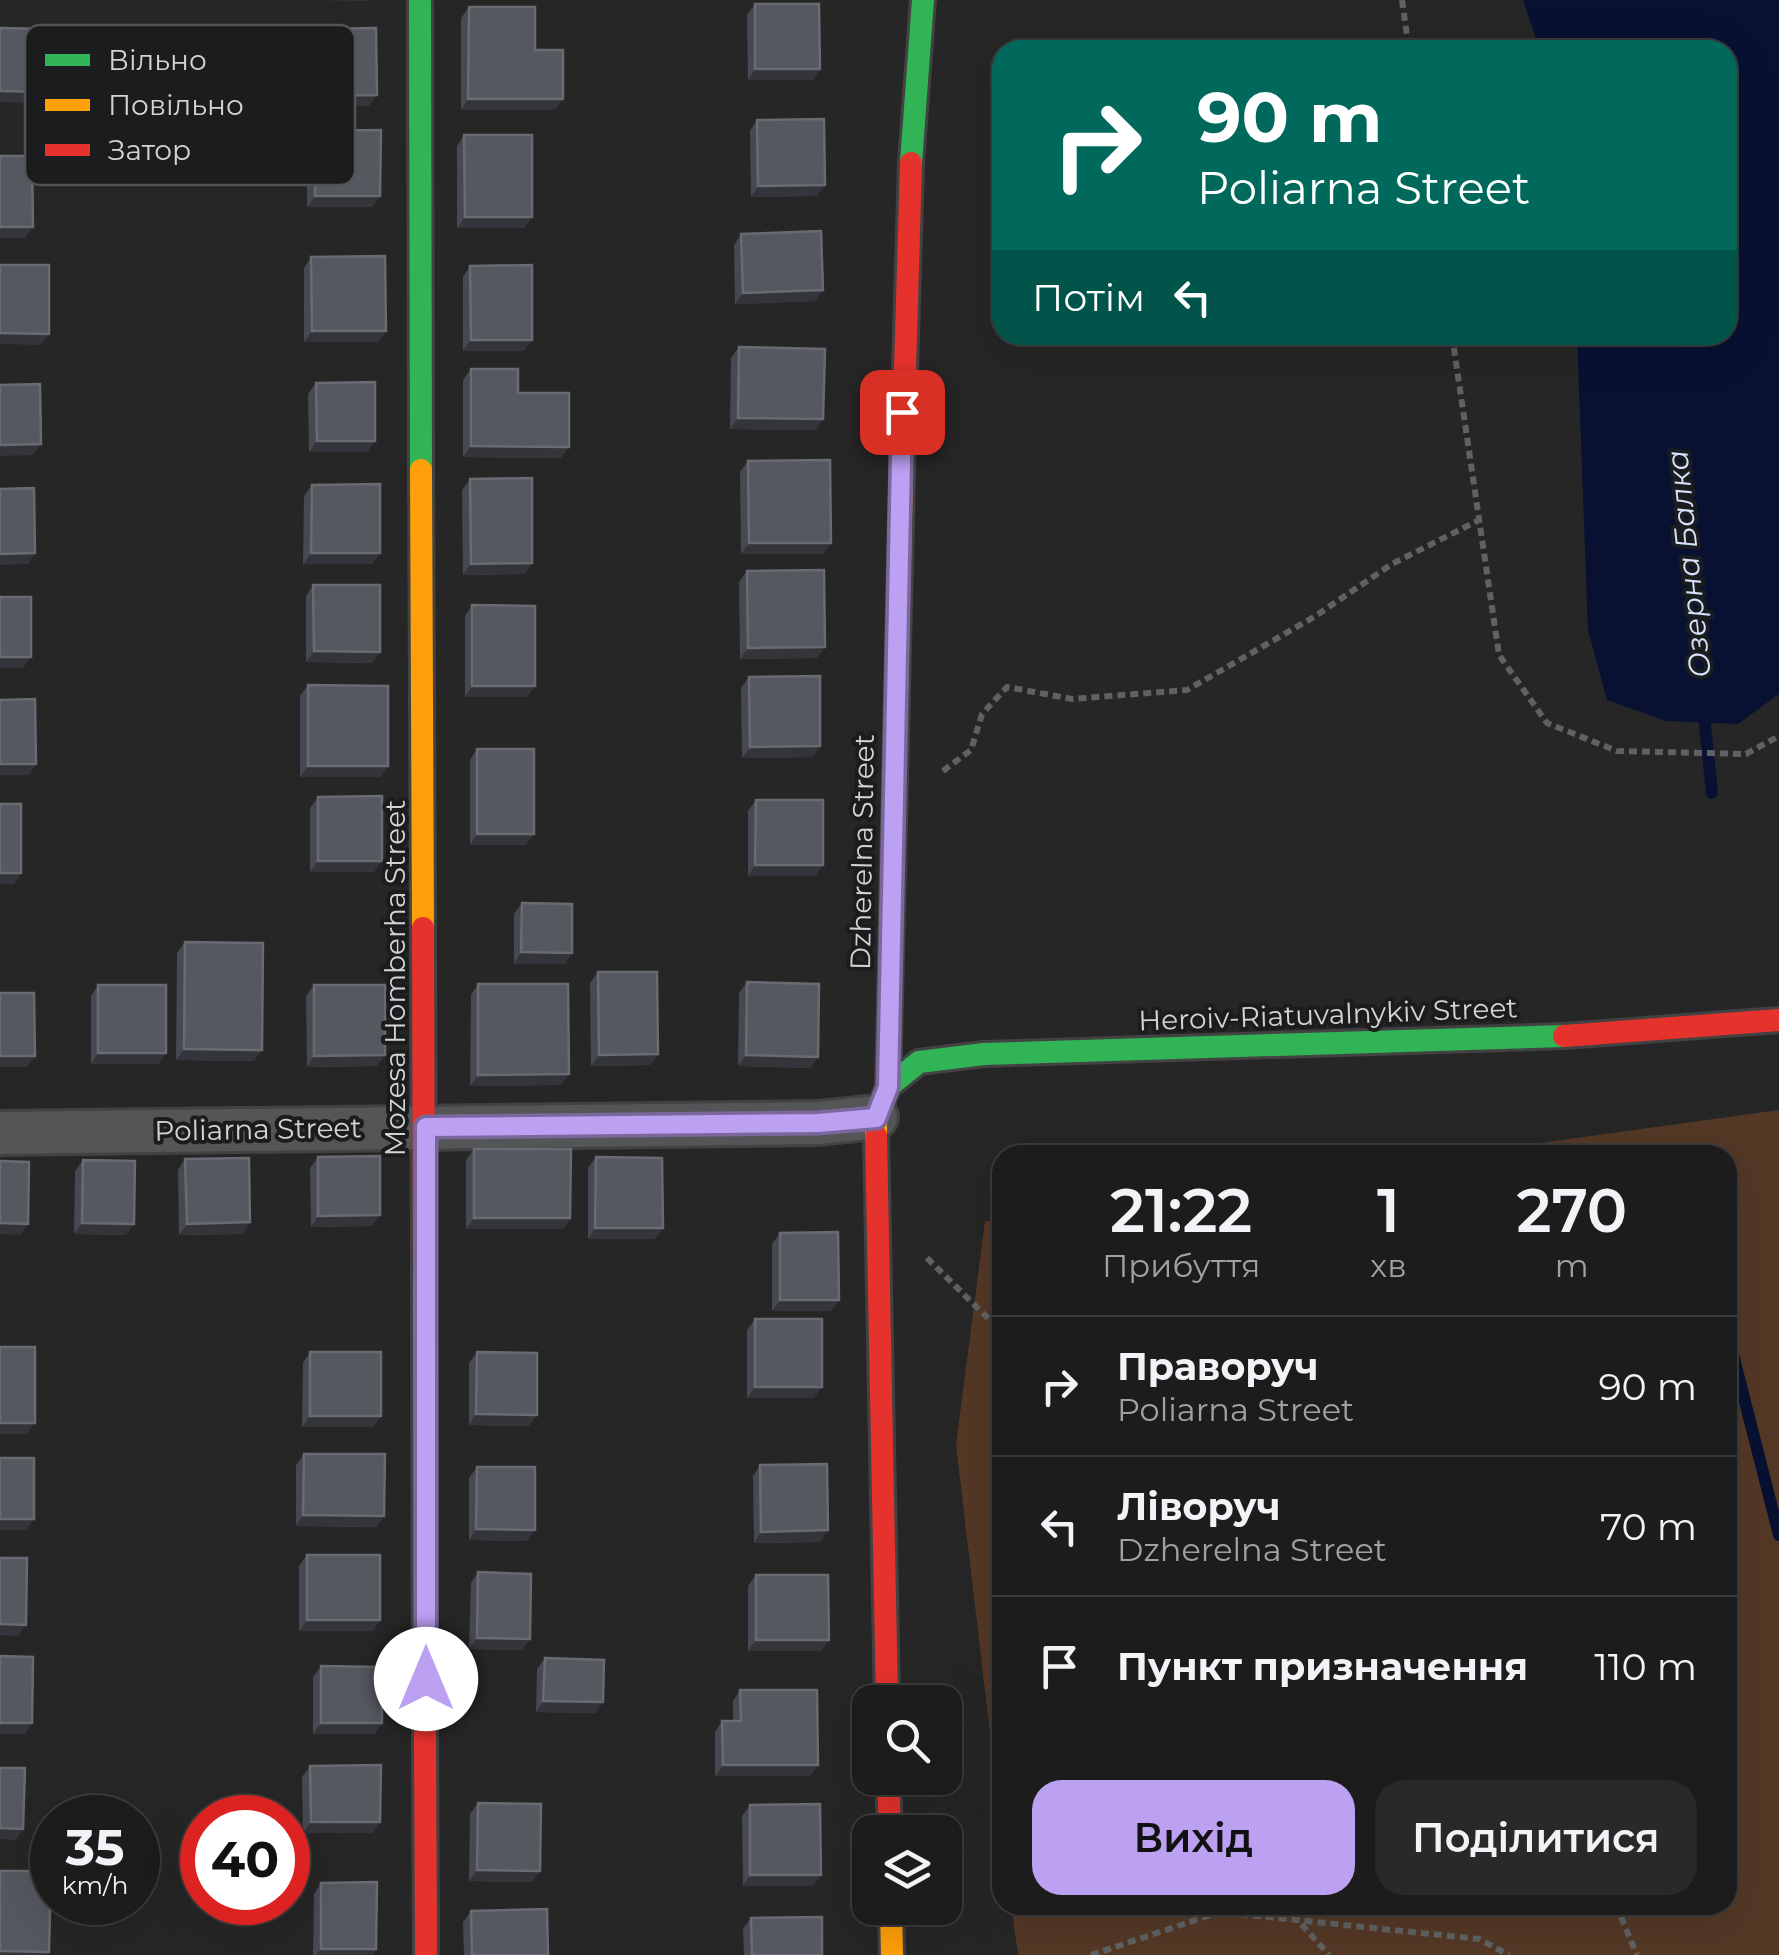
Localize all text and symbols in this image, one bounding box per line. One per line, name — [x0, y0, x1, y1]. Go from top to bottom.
legend — [25, 25, 355, 185]
text: Вільно — [108, 43, 207, 77]
text: 90 m — [1197, 74, 1382, 160]
icon: right — [1032, 80, 1162, 210]
text: Повільно — [108, 88, 244, 122]
text: Затор — [108, 133, 191, 167]
text: Poliarna Street — [1197, 160, 1530, 215]
icon: left — [1165, 270, 1220, 325]
text: Потім — [1032, 274, 1145, 321]
pin — [860, 370, 945, 455]
icon: arrive — [875, 385, 930, 440]
water label: Озерна Балка — [1658, 448, 1719, 680]
street label: Dzherelna Street — [843, 734, 881, 970]
street label: Mozesa Homberha Street — [378, 800, 412, 1156]
street label: Heroiv-Riatuvalnykiv Street — [1138, 990, 1518, 1038]
street label: Poliarna Street — [154, 1110, 362, 1148]
text: 21:22 — [1110, 1174, 1252, 1247]
text: 1 — [1377, 1174, 1400, 1247]
text: 270 — [1517, 1174, 1627, 1247]
text: Прибуття — [1102, 1246, 1260, 1285]
text: хв — [1370, 1246, 1407, 1285]
text: m — [1555, 1246, 1589, 1285]
text: Праворуч — [1117, 1343, 1319, 1390]
icon: right — [1032, 1359, 1087, 1414]
text: 90 m — [1598, 1363, 1697, 1410]
text: Poliarna Street — [1117, 1390, 1354, 1429]
text: Ліворуч — [1117, 1483, 1281, 1530]
icon: left — [1032, 1499, 1087, 1554]
text: 70 m — [1600, 1503, 1697, 1550]
text: Dzherelna Street — [1117, 1530, 1387, 1569]
position arrow — [374, 1627, 478, 1731]
icon: arrive — [1032, 1639, 1087, 1694]
text: Пункт призначення — [1117, 1643, 1528, 1690]
text: 110 m — [1594, 1643, 1697, 1690]
map controls — [852, 1685, 962, 1925]
button: search — [852, 1685, 962, 1795]
button: Вихід — [1032, 1780, 1355, 1895]
button: Поділитися — [1375, 1780, 1697, 1895]
speed limit sign: 40 — [180, 1795, 310, 1925]
button: layers — [852, 1815, 962, 1925]
text: 35 — [66, 1817, 124, 1878]
text: km/h — [62, 1870, 128, 1900]

